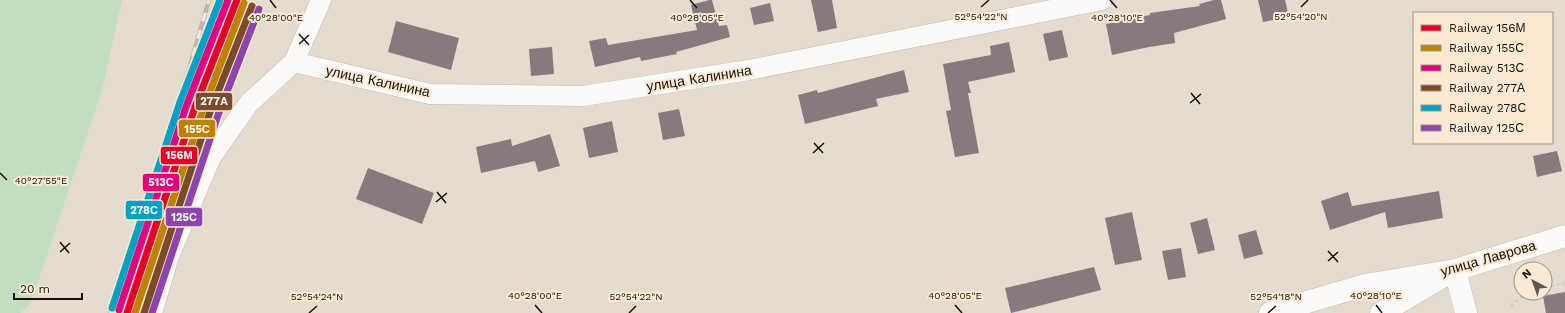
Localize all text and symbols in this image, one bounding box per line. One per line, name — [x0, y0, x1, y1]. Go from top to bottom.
text: 52°54'22"N — [954, 11, 1008, 22]
text: 52°54'20"N — [1274, 11, 1328, 22]
text: 40°28'00"E — [249, 12, 303, 23]
text: 40°28'05"E — [670, 12, 724, 23]
text: 40°28'10"E — [1091, 12, 1143, 23]
legend — [1413, 12, 1553, 144]
text: Railway 156М — [1449, 21, 1525, 35]
text: Railway 155С — [1449, 41, 1524, 55]
text: Railway 513С — [1449, 61, 1524, 75]
street label: улица Калинина — [324, 62, 432, 100]
street label: улица Калинина — [645, 62, 753, 94]
text: Railway 277А — [1449, 81, 1525, 95]
line badge: 277А — [195, 92, 233, 111]
text: 277А — [200, 95, 228, 108]
text: Railway 278С — [1449, 101, 1526, 115]
line badge: 155С — [178, 119, 216, 138]
text: Railway 125С — [1449, 121, 1524, 135]
text: 155С — [184, 123, 210, 136]
line badge: 156М — [160, 146, 198, 165]
text: 156М — [165, 149, 193, 162]
line badge: 513С — [142, 173, 180, 192]
text: 40°27'55"E — [15, 175, 67, 186]
text: 513С — [148, 176, 174, 189]
line badge: 278С — [125, 200, 163, 220]
text: 278С — [130, 204, 158, 217]
line badge: 125С — [165, 207, 203, 227]
text: 125С — [171, 211, 197, 224]
street label: улица Лаврова — [1439, 237, 1538, 279]
north arrow — [1513, 261, 1553, 301]
text: N — [1519, 266, 1534, 281]
scale bar — [14, 275, 82, 301]
text: 20 m — [20, 282, 50, 296]
text: 40°28'00"E — [508, 290, 562, 301]
text: 40°28'05"E — [928, 290, 982, 301]
text: 40°28'10"E — [1350, 290, 1402, 301]
text: 52°54'24"N — [291, 291, 343, 302]
text: 52°54'22"N — [609, 291, 663, 302]
text: 52°54'18"N — [1250, 291, 1302, 302]

